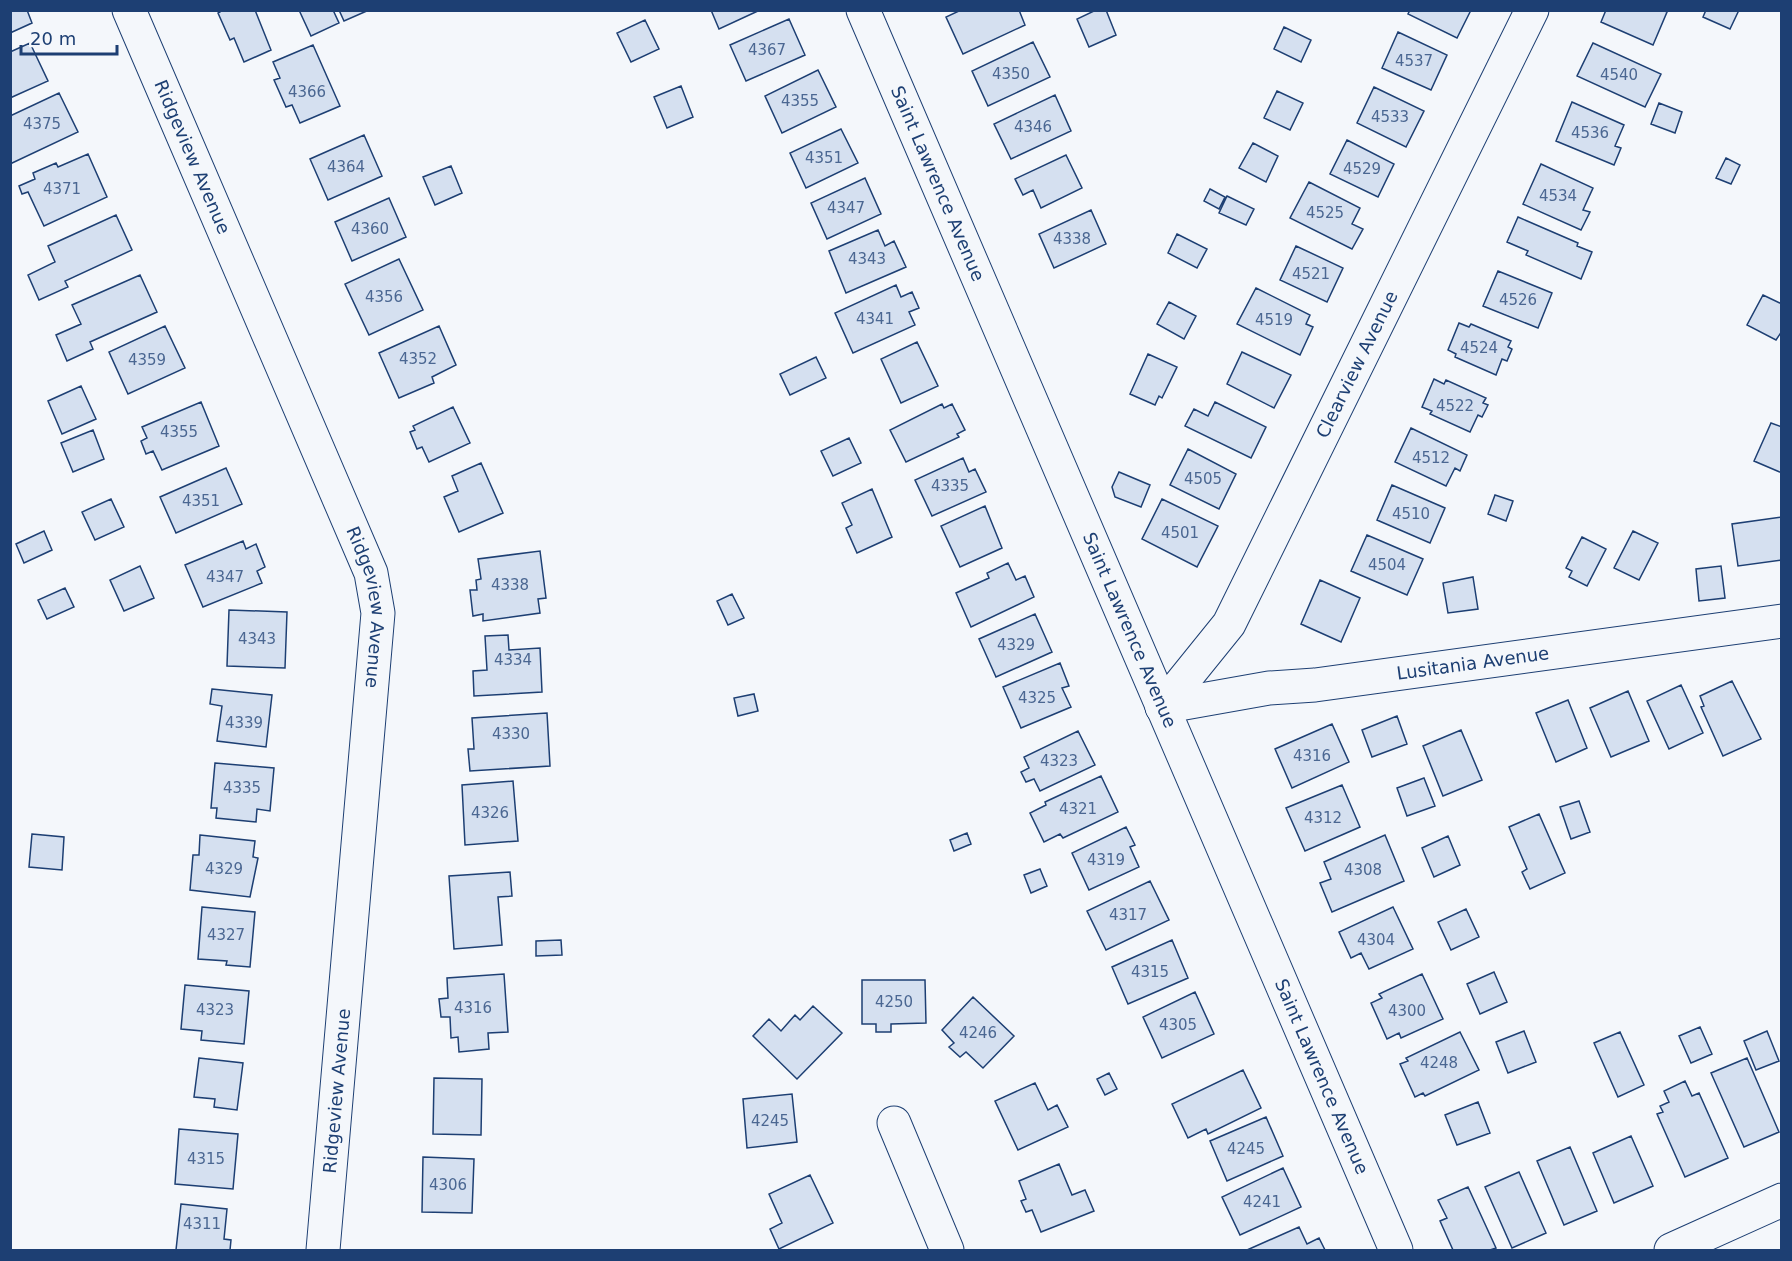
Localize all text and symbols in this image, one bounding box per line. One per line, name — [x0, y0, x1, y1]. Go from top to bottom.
scale bar — [21, 18, 117, 56]
text: 20 m — [30, 28, 76, 49]
house number: 4367 — [748, 41, 786, 59]
house number: 4537 — [1395, 52, 1433, 70]
house number: 4350 — [992, 65, 1030, 83]
house number: 4540 — [1600, 66, 1638, 84]
street label: Ridgeview Avenue — [150, 77, 235, 237]
house number: 4366 — [288, 83, 326, 101]
street label: Saint Lawrence Avenue — [887, 83, 989, 284]
house number: 4355 — [781, 92, 819, 110]
house number: 4533 — [1371, 108, 1409, 126]
house number: 4375 — [23, 115, 61, 133]
house number: 4346 — [1014, 118, 1052, 136]
house number: 4536 — [1571, 124, 1609, 142]
house number: 4351 — [805, 149, 843, 167]
house number: 4364 — [327, 158, 365, 176]
house number: 4529 — [1343, 160, 1381, 178]
house number: 4371 — [43, 180, 81, 198]
house number: 4534 — [1539, 187, 1577, 205]
house number: 4347 — [827, 199, 865, 217]
house number: 4525 — [1306, 204, 1344, 222]
house number: 4360 — [351, 220, 389, 238]
house number: 4338 — [1053, 230, 1091, 248]
house number: 4343 — [848, 250, 886, 268]
house number: 4521 — [1292, 265, 1330, 283]
street label: Clearview Avenue — [1311, 287, 1402, 441]
house number: 4356 — [365, 288, 403, 306]
house number: 4526 — [1499, 291, 1537, 309]
house number: 4341 — [856, 310, 894, 328]
house number: 4519 — [1255, 311, 1293, 329]
house number: 4524 — [1460, 339, 1498, 357]
house number: 4352 — [399, 350, 437, 368]
house number: 4359 — [128, 351, 166, 369]
house number: 4522 — [1436, 397, 1474, 415]
house number: 4355 — [160, 423, 198, 441]
house number: 4512 — [1412, 449, 1450, 467]
house number: 4505 — [1184, 470, 1222, 488]
house number: 4335 — [931, 477, 969, 495]
house number: 4351 — [182, 492, 220, 510]
house number: 4510 — [1392, 505, 1430, 523]
street label: Ridgeview Avenue — [342, 523, 389, 689]
house number: 4501 — [1161, 524, 1199, 542]
street label: Saint Lawrence Avenue — [1079, 529, 1181, 731]
house number: 4504 — [1368, 556, 1406, 574]
house number: 4347 — [206, 568, 244, 586]
house number: 4338 — [491, 576, 529, 594]
house number: 4343 — [238, 630, 276, 648]
house number: 4329 — [997, 636, 1035, 654]
street label: Lusitania Avenue — [1395, 642, 1550, 684]
house number: 4334 — [494, 651, 532, 669]
house number: 4325 — [1018, 689, 1056, 707]
house number: 4339 — [225, 714, 263, 732]
house number: 4330 — [492, 725, 530, 743]
house number: 4316 — [1293, 747, 1331, 765]
house number: 4323 — [1040, 752, 1078, 770]
house number: 4335 — [223, 779, 261, 797]
house number: 4321 — [1059, 800, 1097, 818]
house number: 4326 — [471, 804, 509, 822]
house number: 4312 — [1304, 809, 1342, 827]
house number: 4319 — [1087, 851, 1125, 869]
house number: 4329 — [205, 860, 243, 878]
house number: 4308 — [1344, 861, 1382, 879]
house number: 4317 — [1109, 906, 1147, 924]
house number: 4327 — [207, 926, 245, 944]
house number: 4304 — [1357, 931, 1395, 949]
house number: 4315 — [1131, 963, 1169, 981]
street label: Saint Lawrence Avenue — [1271, 976, 1373, 1177]
house number: 4250 — [875, 993, 913, 1011]
house number: 4316 — [454, 999, 492, 1017]
house number: 4323 — [196, 1001, 234, 1019]
house number: 4300 — [1388, 1002, 1426, 1020]
street label: Ridgeview Avenue — [319, 1008, 354, 1174]
house number: 4305 — [1159, 1016, 1197, 1034]
house number: 4246 — [959, 1024, 997, 1042]
house number: 4248 — [1420, 1054, 1458, 1072]
house number: 4245 — [751, 1112, 789, 1130]
house number: 4245 — [1227, 1140, 1265, 1158]
house number: 4315 — [187, 1150, 225, 1168]
house number: 4306 — [429, 1176, 467, 1194]
house number: 4241 — [1243, 1193, 1281, 1211]
house number: 4311 — [183, 1215, 221, 1233]

